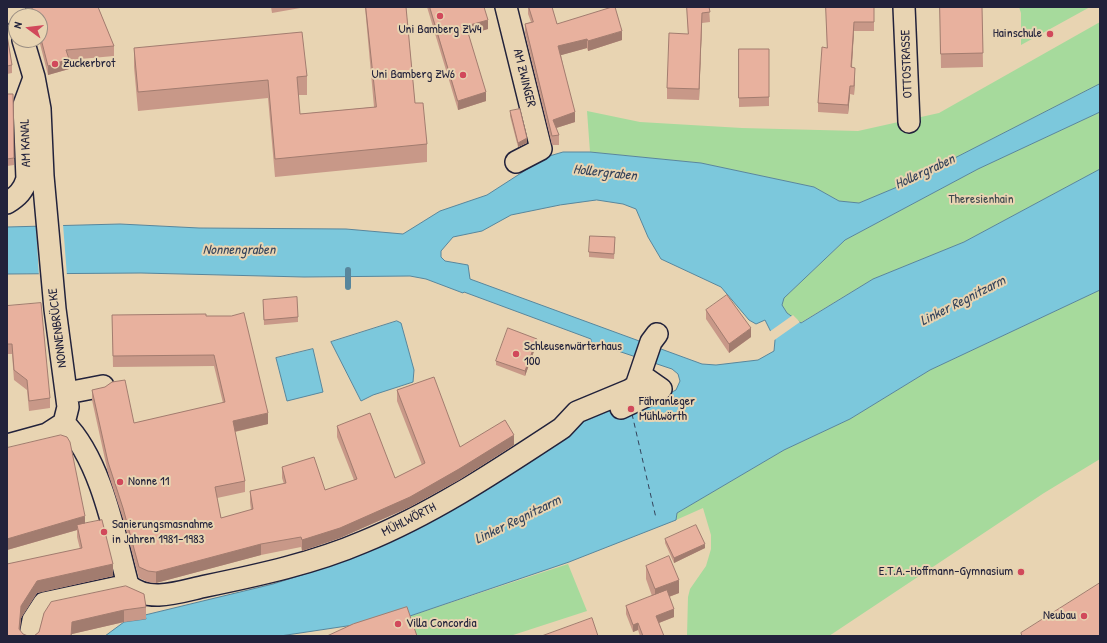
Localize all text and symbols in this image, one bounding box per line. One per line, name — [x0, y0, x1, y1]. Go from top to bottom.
north arrow — [8, 8, 48, 48]
marker: Uni Bamberg ZW4 — [435, 11, 445, 21]
text: N — [10, 21, 25, 30]
place label: Uni Bamberg ZW4 — [398, 22, 482, 38]
place label: Hainschule — [993, 26, 1042, 42]
street label: OTTOSTRASSE — [898, 29, 916, 99]
marker: Hainschule — [1045, 29, 1055, 39]
street label: AM ZWINGER — [509, 47, 539, 109]
place label: Zuckerbrot — [63, 56, 115, 72]
marker: Zuckerbrot — [50, 59, 60, 69]
place label: Uni Bamberg ZW6 — [371, 67, 455, 83]
marker: Uni Bamberg ZW6 — [458, 70, 468, 80]
street label: AM KANAL — [17, 119, 35, 167]
water label: Hollergraben — [892, 151, 958, 193]
water label: Hollergraben — [572, 161, 638, 185]
park label: Theresienhain — [948, 192, 1014, 208]
water label: Nonnengraben — [203, 242, 275, 258]
water label: Linker Regnitzarm — [918, 272, 1008, 330]
street label: NONNENBRÜCKE — [45, 287, 71, 369]
place label: Schleusenwärterhaus 100 — [524, 339, 622, 370]
marker: Schleusenwärterhaus 100 — [511, 349, 521, 359]
place label: Fähranleger Mühlwörth — [639, 394, 695, 425]
marker: Fähranleger Mühlwörth — [626, 404, 636, 414]
place label: Nonne 11 — [128, 474, 170, 490]
marker: Nonne 11 — [115, 477, 125, 487]
water label: Linker Regnitzarm — [472, 492, 564, 548]
street label: MÜHLWÖRTH — [379, 500, 439, 540]
place label: Sanierungsmasnahme in Jahren 1981–1983 — [112, 517, 213, 548]
marker: Sanierungsmasnahme in Jahren 1981–1983 — [99, 527, 109, 537]
place label: E.T.A.-Hoffmann-Gymnasium — [879, 564, 1013, 580]
marker: E.T.A.-Hoffmann-Gymnasium — [1016, 567, 1026, 577]
place label: Neubau — [1043, 608, 1076, 624]
marker: Neubau — [1079, 611, 1089, 621]
place label: Villa Concordia — [406, 616, 477, 632]
marker: Villa Concordia — [393, 619, 403, 629]

